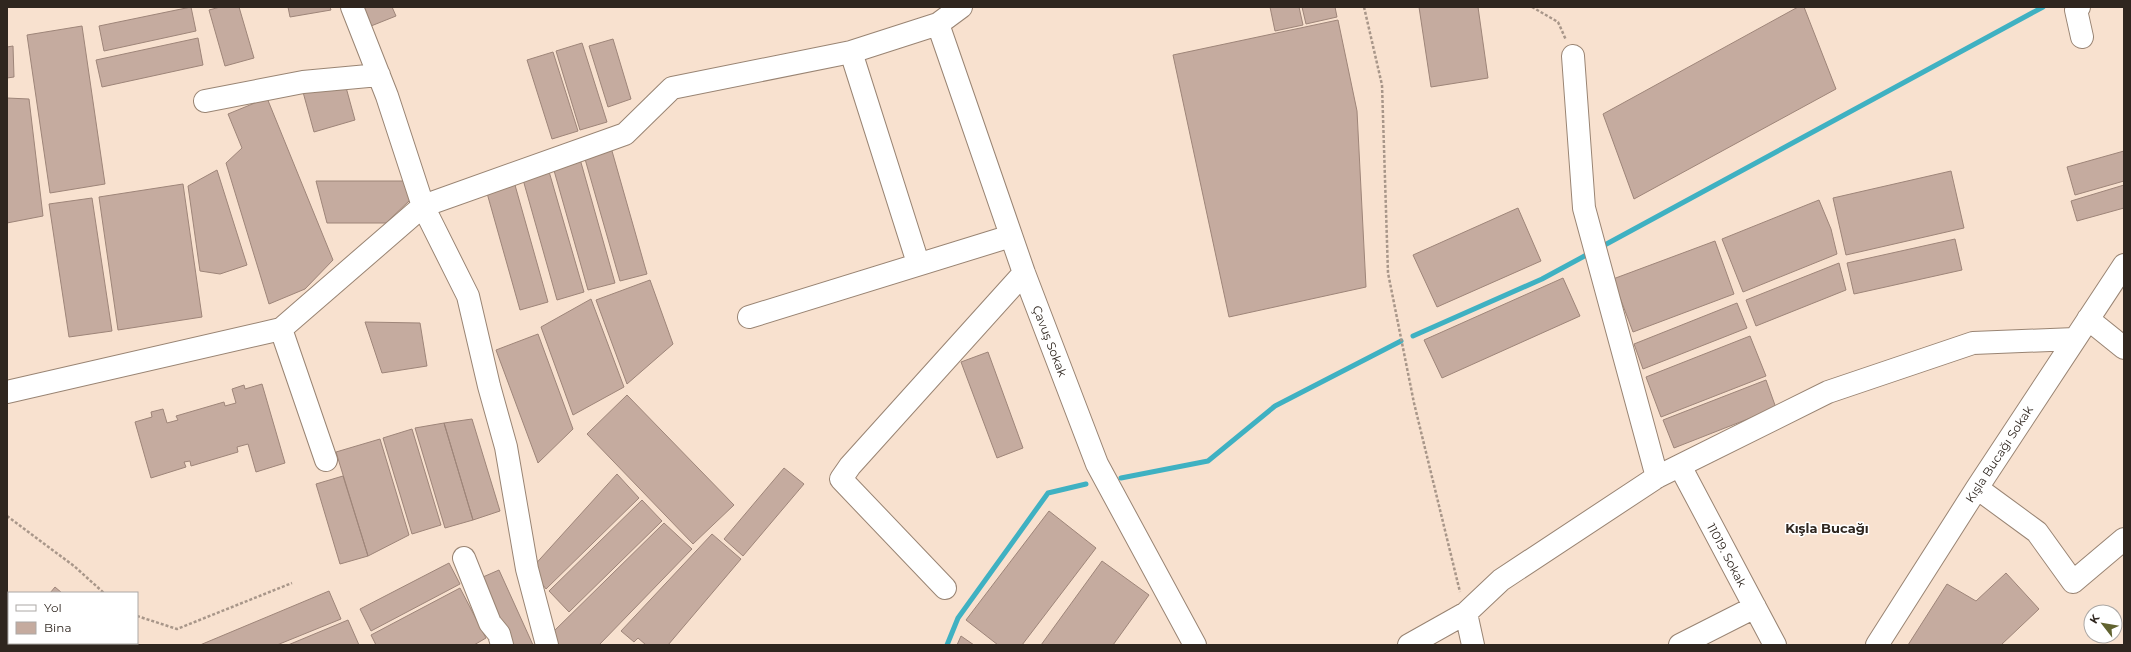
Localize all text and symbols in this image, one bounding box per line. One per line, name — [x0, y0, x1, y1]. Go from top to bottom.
street label: Çavuş Sokak — [1030, 303, 1071, 380]
street label: Kışla Bucağı Sokak — [1962, 402, 2036, 505]
district label: Kışla Bucağı — [1785, 520, 1869, 536]
street label: 11019. Sokak — [1704, 521, 1750, 590]
legend — [8, 592, 138, 644]
text: Yol — [44, 600, 62, 615]
north arrow — [2083, 604, 2123, 644]
text: K — [2086, 611, 2103, 626]
text: Bina — [44, 620, 71, 635]

